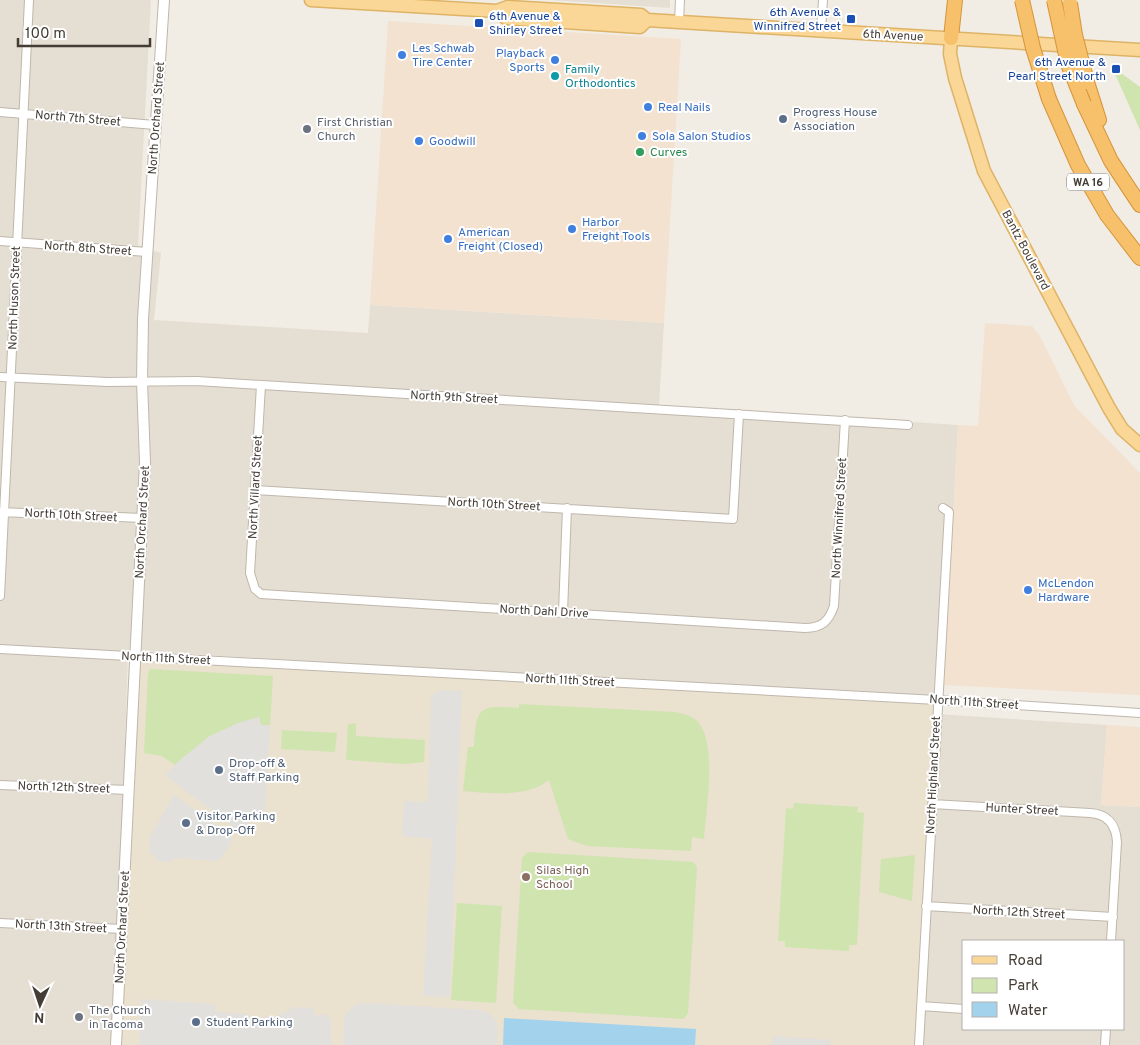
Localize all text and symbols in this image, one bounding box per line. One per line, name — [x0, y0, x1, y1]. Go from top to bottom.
place label: 6th Avenue & Winnifred Street — [754, 5, 841, 35]
place label: 6th Avenue & Shirley Street — [489, 9, 562, 39]
marker: 6th Avenue & Winnifred Street — [845, 13, 857, 25]
scale bar — [18, 15, 150, 47]
marker: 6th Avenue & Shirley Street — [473, 17, 485, 29]
text: 100 m — [25, 25, 66, 44]
street label: 6th Avenue — [862, 26, 924, 46]
place label: Les Schwab Tire Center — [412, 41, 475, 71]
place label: Playback Sports — [496, 46, 545, 76]
marker: Les Schwab Tire Center — [396, 49, 408, 61]
marker: Playback Sports — [549, 54, 561, 66]
place label: 6th Avenue & Pearl Street North — [1008, 55, 1106, 85]
street label: North Orchard Street — [145, 61, 169, 175]
place label: Family Orthodontics — [565, 62, 636, 92]
marker: 6th Avenue & Pearl Street North — [1110, 63, 1122, 75]
marker: Family Orthodontics — [549, 70, 561, 82]
place label: Real Nails — [658, 100, 711, 116]
marker: Real Nails — [642, 101, 654, 113]
place label: Progress House Association — [793, 105, 877, 135]
street label: North 7th Street — [34, 107, 122, 131]
marker: Progress House Association — [777, 113, 789, 125]
place label: First Christian Church — [317, 115, 393, 145]
marker: First Christian Church — [301, 123, 313, 135]
place label: Sola Salon Studios — [652, 129, 751, 145]
marker: Sola Salon Studios — [636, 130, 648, 142]
place label: Goodwill — [429, 134, 476, 150]
marker: Goodwill — [413, 135, 425, 147]
place label: Curves — [650, 145, 687, 161]
marker: Curves — [634, 146, 646, 158]
road number: WA 16 — [1067, 173, 1109, 190]
street label: Bantz Boulevard — [997, 208, 1053, 293]
place label: Harbor Freight Tools — [582, 215, 650, 245]
marker: Harbor Freight Tools — [566, 223, 578, 235]
place label: American Freight (Closed) — [458, 225, 543, 255]
marker: American Freight (Closed) — [442, 233, 454, 245]
street label: North 8th Street — [44, 238, 132, 260]
street label: North Huson Street — [5, 246, 25, 350]
street label: North 9th Street — [410, 388, 498, 408]
street label: North Villard Street — [245, 435, 267, 539]
street label: North Winnifred Street — [829, 457, 851, 579]
street label: North Orchard Street — [132, 465, 154, 579]
street label: North 10th Street — [447, 495, 541, 515]
street label: North 10th Street — [24, 506, 118, 526]
place label: McLendon Hardware — [1038, 576, 1094, 606]
marker: McLendon Hardware — [1022, 584, 1034, 596]
street label: North Dahl Drive — [499, 602, 589, 622]
street label: North 11th Street — [121, 649, 211, 669]
street label: North 11th Street — [525, 671, 615, 691]
street label: North 11th Street — [929, 692, 1019, 714]
street label: North Highland Street — [923, 716, 945, 834]
place label: Drop-off & Staff Parking — [229, 756, 299, 786]
marker: Drop-off & Staff Parking — [213, 764, 225, 776]
street label: North 12th Street — [17, 778, 111, 798]
street label: Hunter Street — [985, 800, 1059, 820]
place label: Visitor Parking & Drop-Off — [196, 809, 276, 839]
marker: Visitor Parking & Drop-Off — [180, 817, 192, 829]
place label: Silas High School — [536, 863, 589, 893]
street label: North Orchard Street — [112, 870, 134, 984]
marker: Silas High School — [520, 871, 532, 883]
street label: North 12th Street — [972, 903, 1066, 923]
street label: North 13th Street — [14, 917, 107, 937]
legend — [962, 940, 1125, 1030]
text: Road — [1008, 952, 1043, 971]
text: Park — [1008, 977, 1039, 996]
north arrow — [15, 980, 65, 1030]
text: Water — [1008, 1002, 1048, 1021]
place label: The Church in Tacoma — [89, 1003, 151, 1033]
text: N — [34, 1008, 45, 1025]
marker: The Church in Tacoma — [73, 1011, 85, 1023]
place label: Student Parking — [206, 1015, 293, 1031]
marker: Student Parking — [190, 1016, 202, 1028]

